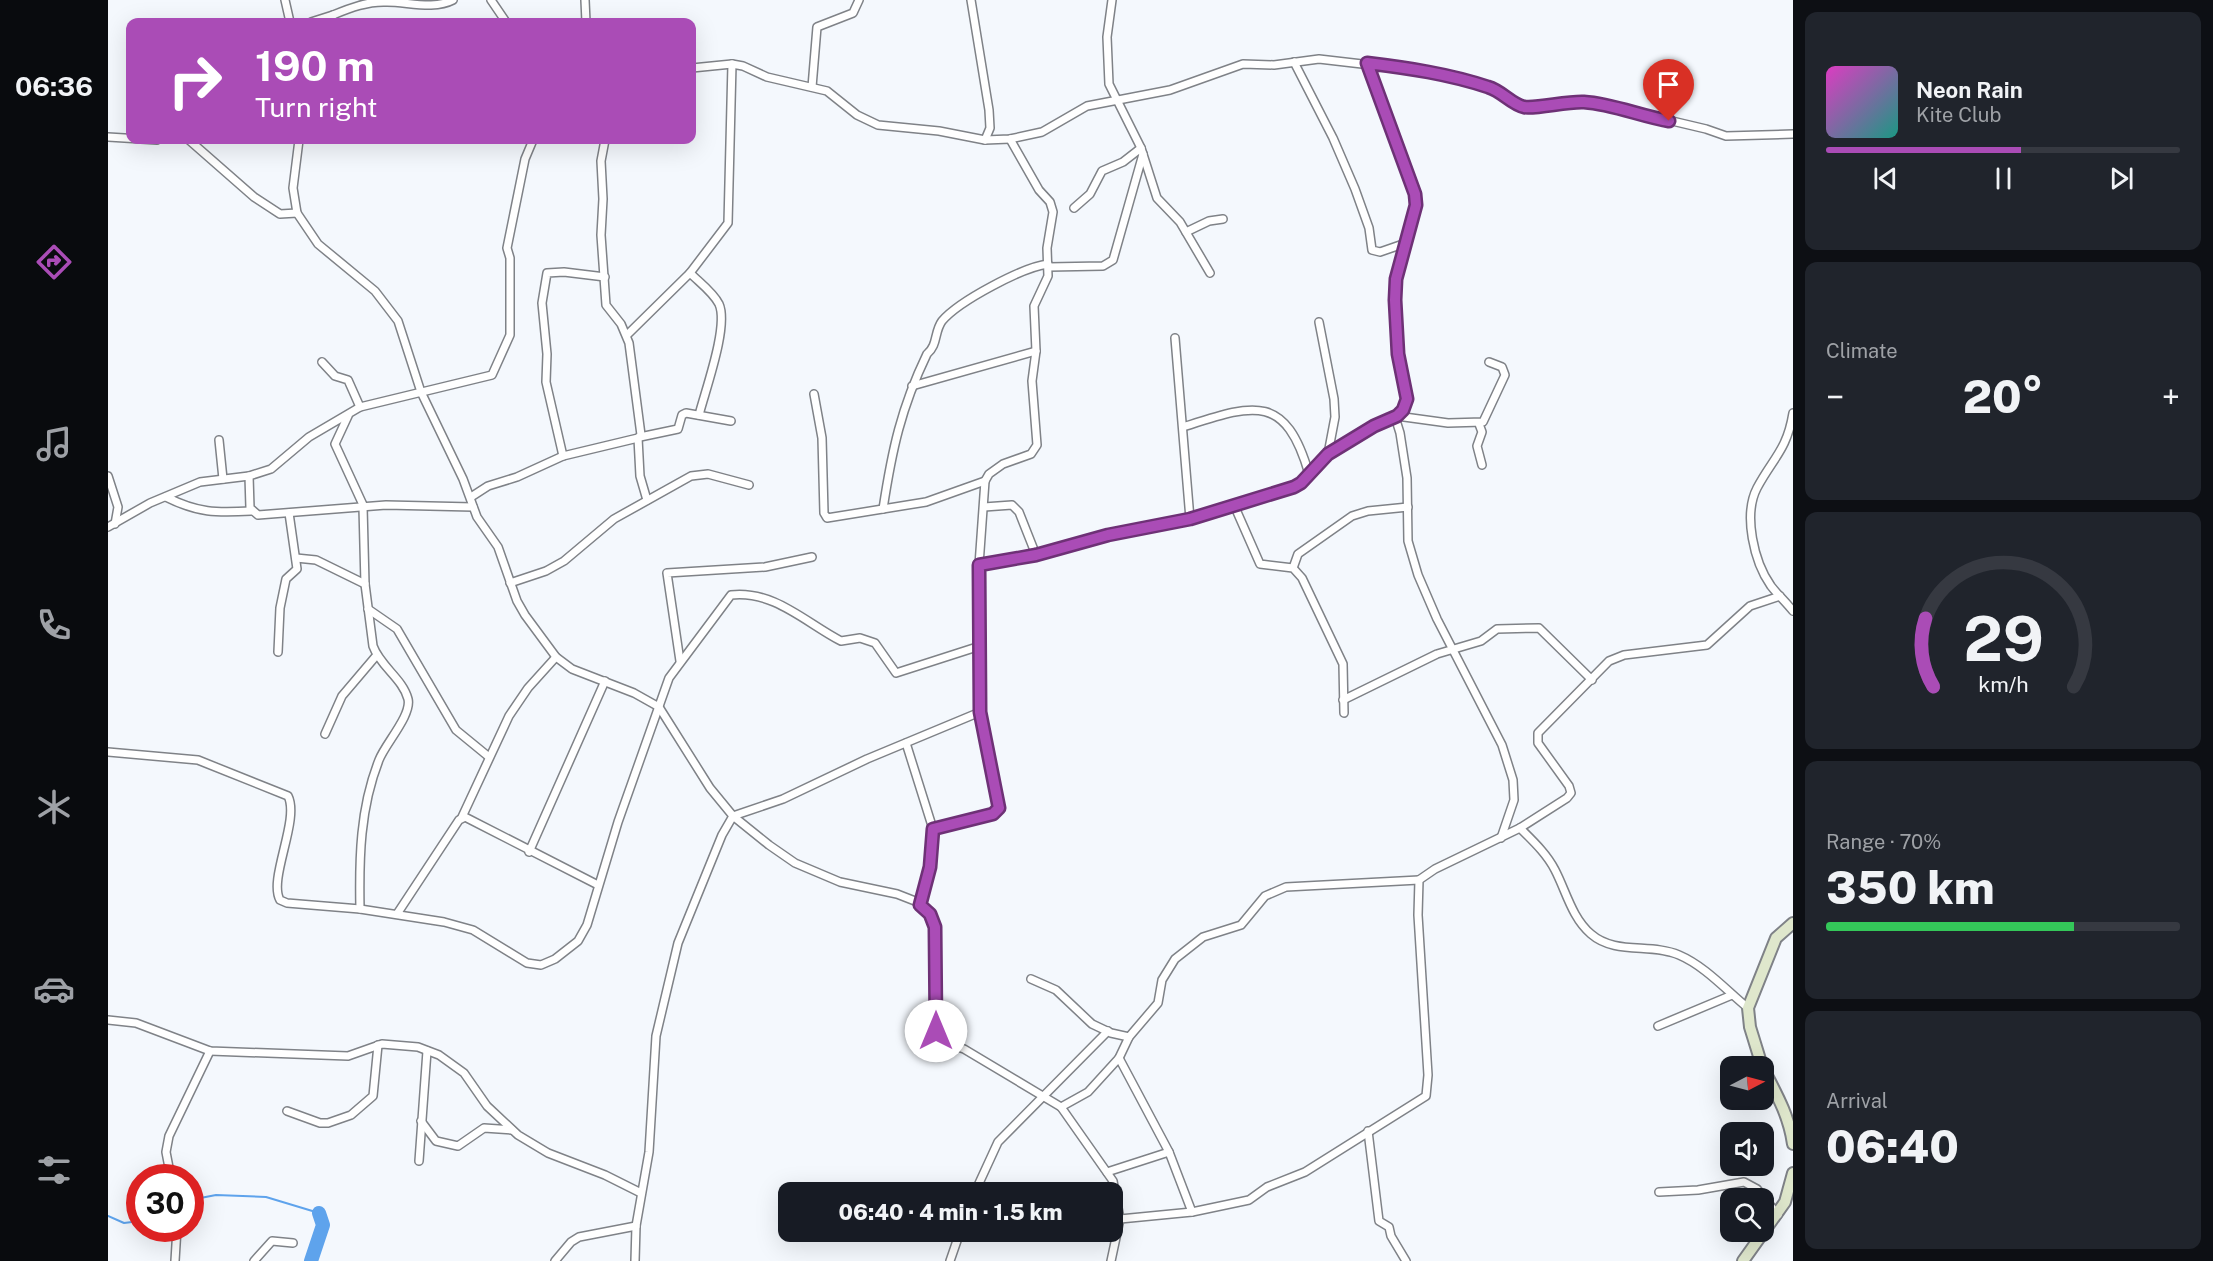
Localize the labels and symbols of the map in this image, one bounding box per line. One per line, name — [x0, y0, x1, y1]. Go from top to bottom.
pin — [1643, 59, 1694, 121]
position arrow — [904, 999, 968, 1063]
north arrow — [1720, 1056, 1774, 1110]
speed limit sign: 30 — [126, 1164, 204, 1242]

